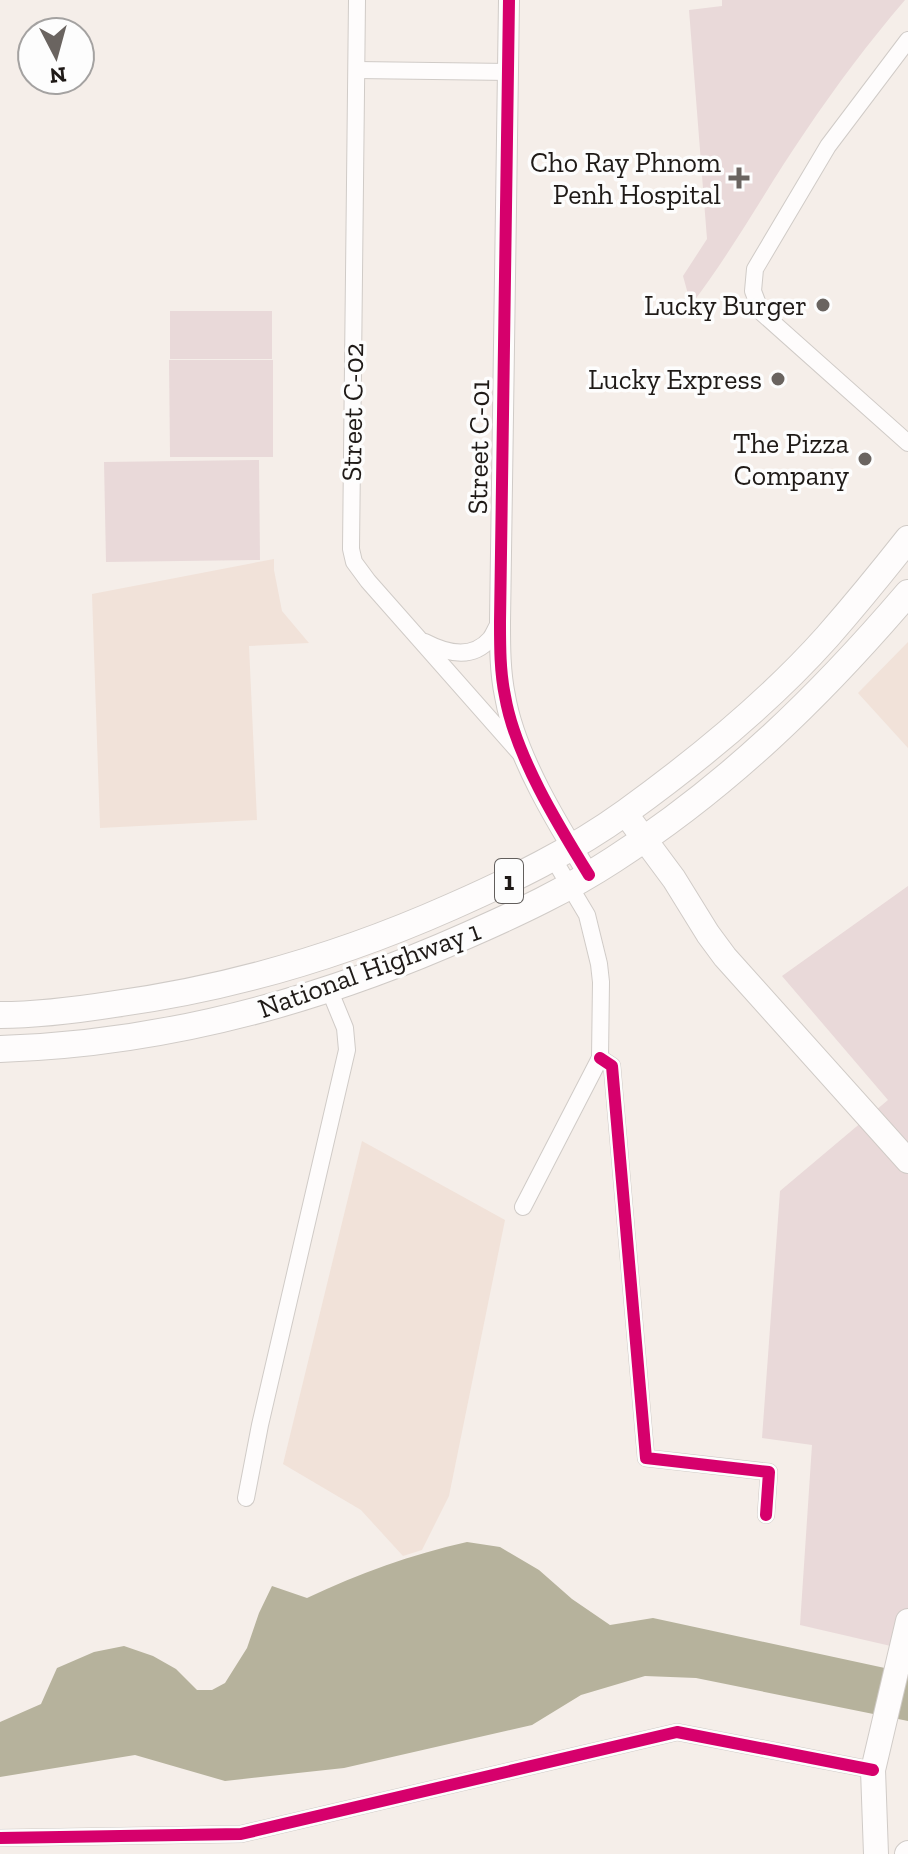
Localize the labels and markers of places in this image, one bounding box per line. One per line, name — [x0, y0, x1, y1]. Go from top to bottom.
place label: Cho Ray Phnom Penh Hospital — [530, 146, 721, 211]
marker: Cho Ray Phnom Penh Hospital — [728, 167, 750, 189]
place label: Lucky Burger — [644, 289, 807, 322]
marker: Lucky Burger — [814, 296, 832, 314]
place label: Lucky Express — [588, 363, 762, 396]
marker: Lucky Express — [769, 370, 787, 388]
place label: The Pizza Company — [733, 427, 850, 492]
marker: The Pizza Company — [856, 450, 874, 468]

